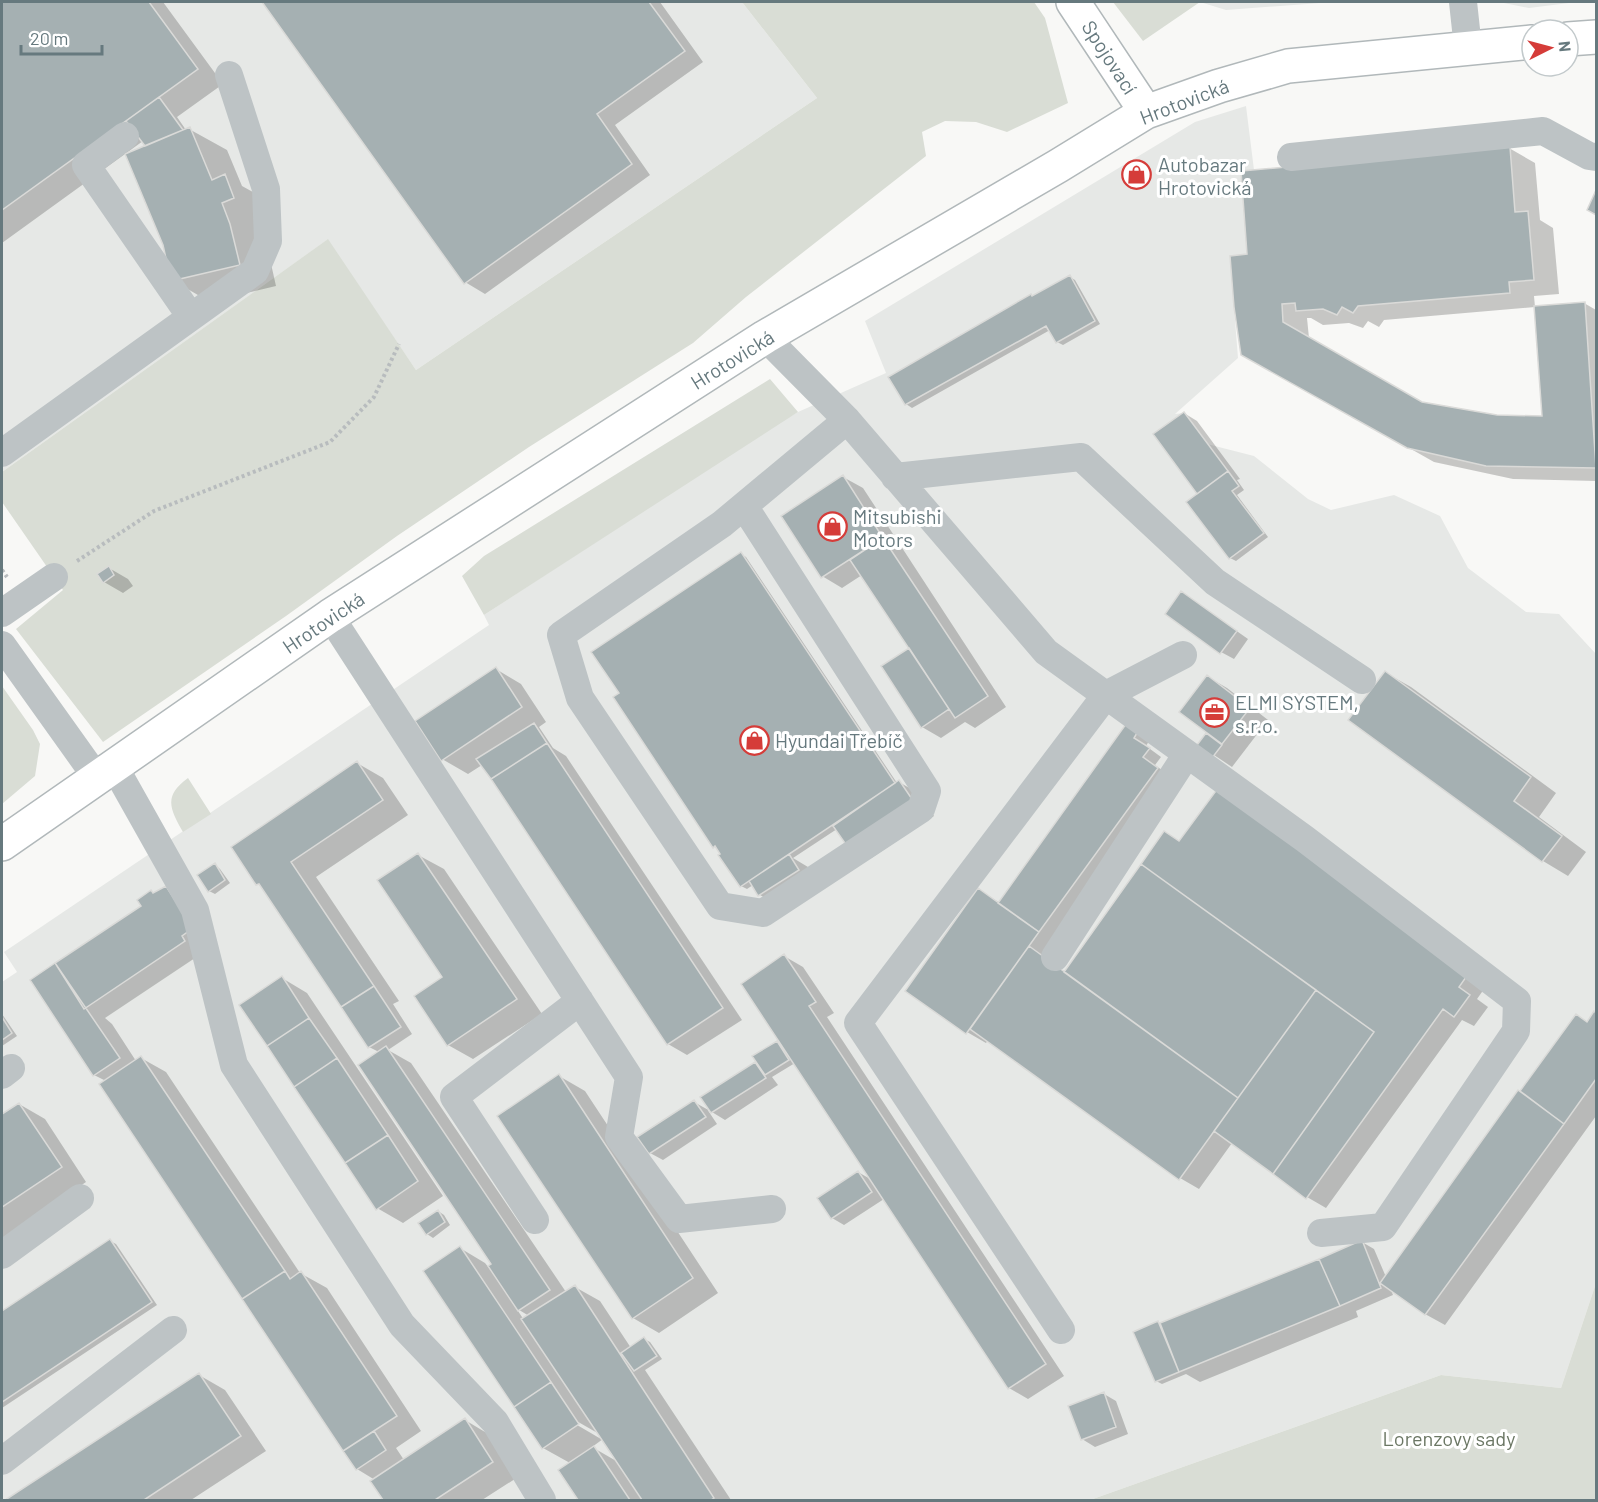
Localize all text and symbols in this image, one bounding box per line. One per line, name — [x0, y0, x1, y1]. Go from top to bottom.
street label: Spojovací — [1077, 16, 1143, 98]
scale bar — [21, 18, 102, 56]
north arrow — [1520, 18, 1580, 78]
text: 20 m — [30, 27, 68, 49]
text: N — [1555, 40, 1575, 53]
street label: Hrotovická — [1136, 73, 1232, 129]
place label: Autobazar Hrotovická — [1158, 152, 1252, 199]
shop icon: Autobazar Hrotovická — [1121, 159, 1153, 191]
street label: Hrotovická — [686, 324, 778, 394]
place label: Mitsubishi Motors — [853, 504, 942, 551]
shop icon: Mitsubishi Motors — [816, 511, 848, 543]
street label: Hrotovická — [278, 586, 368, 658]
place label: ELMI SYSTEM, s.r.o. — [1235, 690, 1359, 737]
office icon: ELMI SYSTEM, s.r.o. — [1198, 697, 1230, 729]
shop icon: Hyundai Třebíč — [738, 724, 770, 756]
place label: Hyundai Třebíč — [775, 728, 903, 752]
park label: Lorenzovy sady — [1383, 1426, 1515, 1450]

